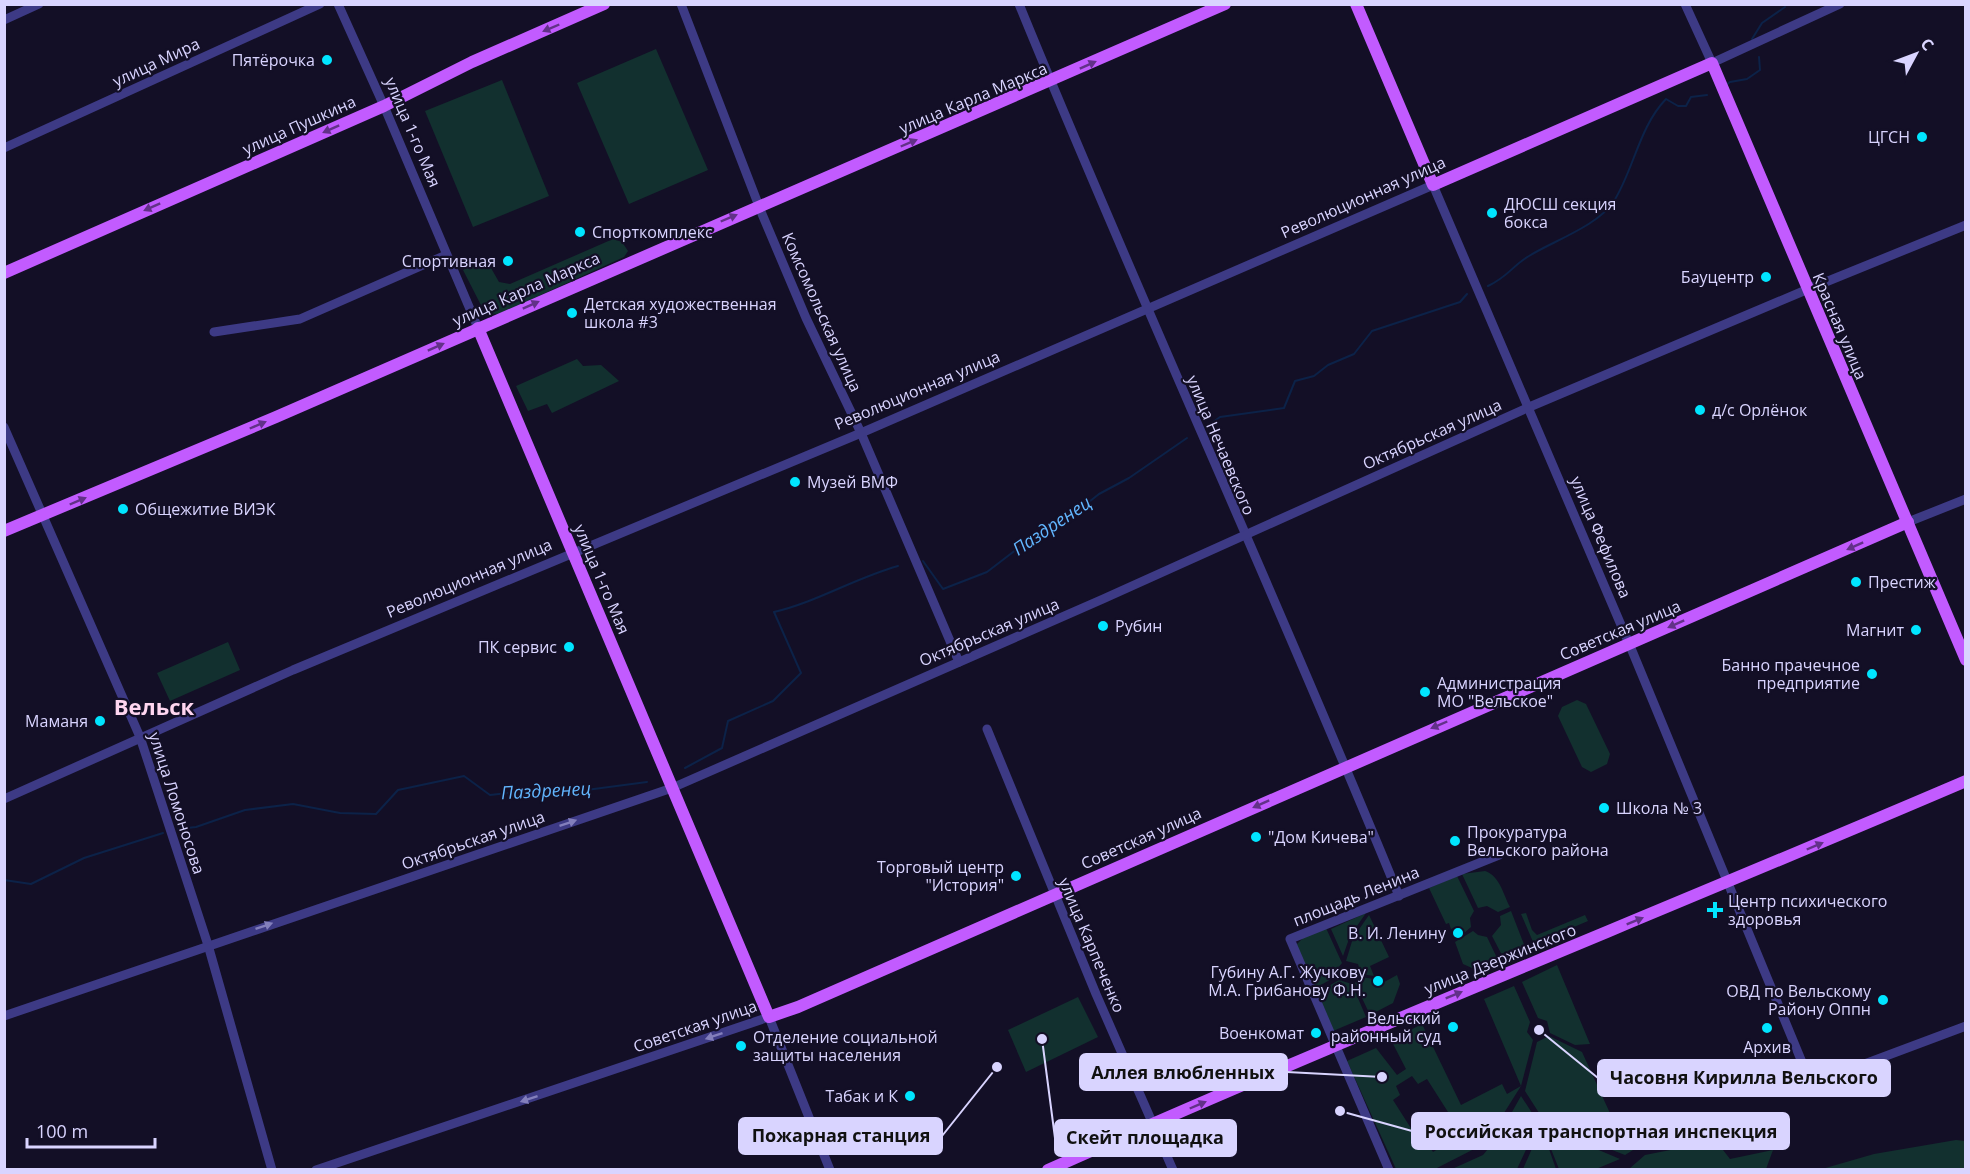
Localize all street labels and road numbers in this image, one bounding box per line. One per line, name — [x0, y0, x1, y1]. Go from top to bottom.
street label: улица Мира — [109, 32, 203, 92]
street label: улица Карла Маркса — [896, 57, 1050, 139]
street label: улица 1-го Мая — [380, 74, 446, 190]
street label: улица Пушкина — [239, 90, 359, 160]
street label: Революционная улица — [1277, 151, 1449, 243]
street label: Комсомольская улица — [777, 229, 867, 395]
street label: улица Карла Маркса — [449, 247, 603, 331]
street label: Красная улица — [1808, 269, 1872, 383]
street label: Революционная улица — [831, 345, 1003, 435]
street label: улица Нечаевского — [1182, 372, 1260, 518]
street label: Октябрьская улица — [1359, 393, 1505, 475]
street label: улица Фефилова — [1565, 473, 1637, 601]
street label: улица 1-го Мая — [569, 521, 635, 637]
street label: Революционная улица — [383, 533, 555, 623]
street label: Октябрьская улица — [916, 593, 1062, 671]
street label: Советская улица — [1556, 595, 1684, 665]
street label: улица Ломоносова — [144, 729, 210, 877]
street label: Советская улица — [1077, 802, 1205, 874]
street label: Октябрьская улица — [399, 805, 547, 875]
street label: площадь Ленина — [1290, 861, 1422, 931]
street label: улица Карпеченко — [1054, 874, 1130, 1016]
street label: улица Дзержинского — [1421, 918, 1579, 1000]
street label: Советская улица — [630, 995, 760, 1057]

